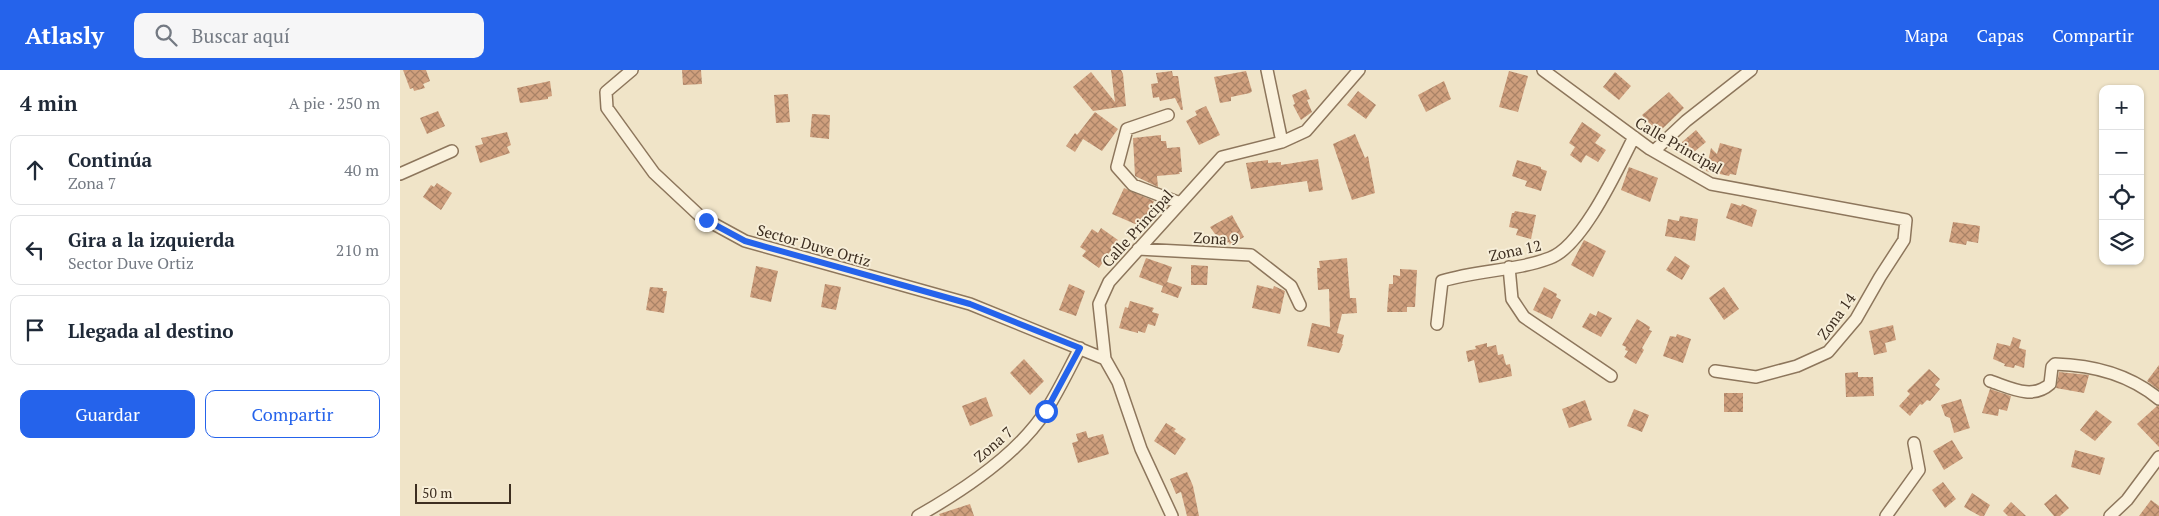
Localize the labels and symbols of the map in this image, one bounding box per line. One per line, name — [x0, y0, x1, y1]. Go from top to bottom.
street label: Calle Principal — [1632, 112, 1726, 178]
street label: Calle Principal — [1097, 185, 1177, 271]
route end — [695, 209, 718, 232]
street label: Sector Duve Ortiz — [755, 219, 873, 271]
street label: Zona 9 — [1193, 227, 1239, 249]
street label: Zona 12 — [1487, 235, 1543, 265]
street label: Zona 14 — [1812, 289, 1860, 343]
route start — [1035, 400, 1058, 423]
street label: Zona 7 — [969, 422, 1017, 466]
scale bar — [415, 481, 511, 504]

